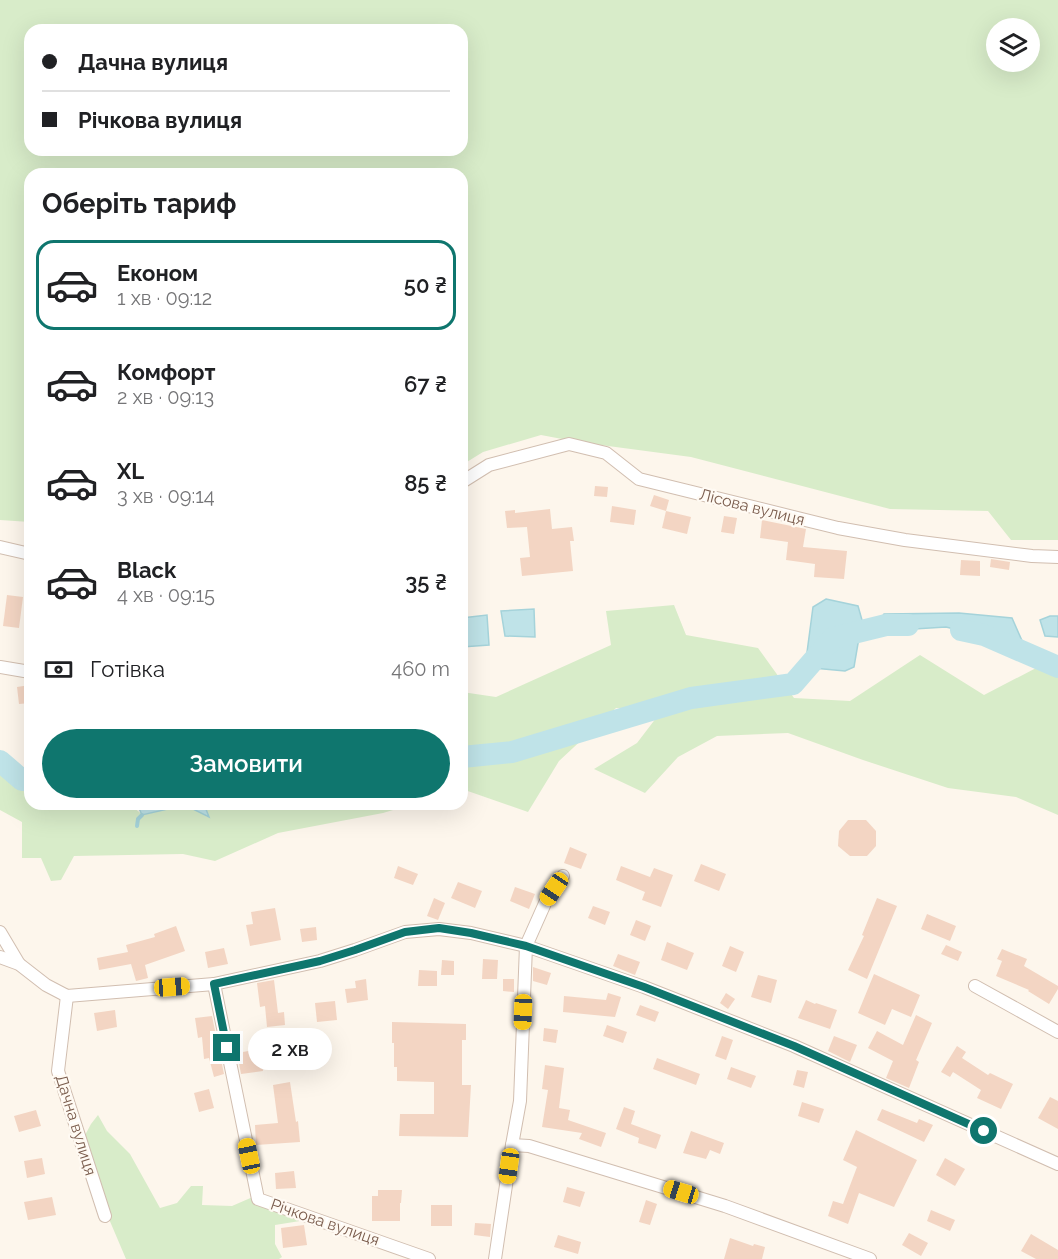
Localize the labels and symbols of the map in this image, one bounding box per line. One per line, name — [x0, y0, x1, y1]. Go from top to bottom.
street label: Лісова вулиця — [697, 485, 807, 529]
car — [536, 869, 572, 909]
car — [153, 977, 191, 997]
car — [513, 994, 533, 1030]
callout: 2 хв — [248, 1027, 332, 1069]
route end — [213, 1034, 240, 1061]
street label: Дачна вулиця — [52, 1072, 100, 1178]
route start — [970, 1117, 997, 1144]
car — [236, 1137, 262, 1175]
car — [498, 1147, 520, 1185]
car — [661, 1178, 701, 1206]
street label: Річкова вулиця — [268, 1194, 382, 1250]

